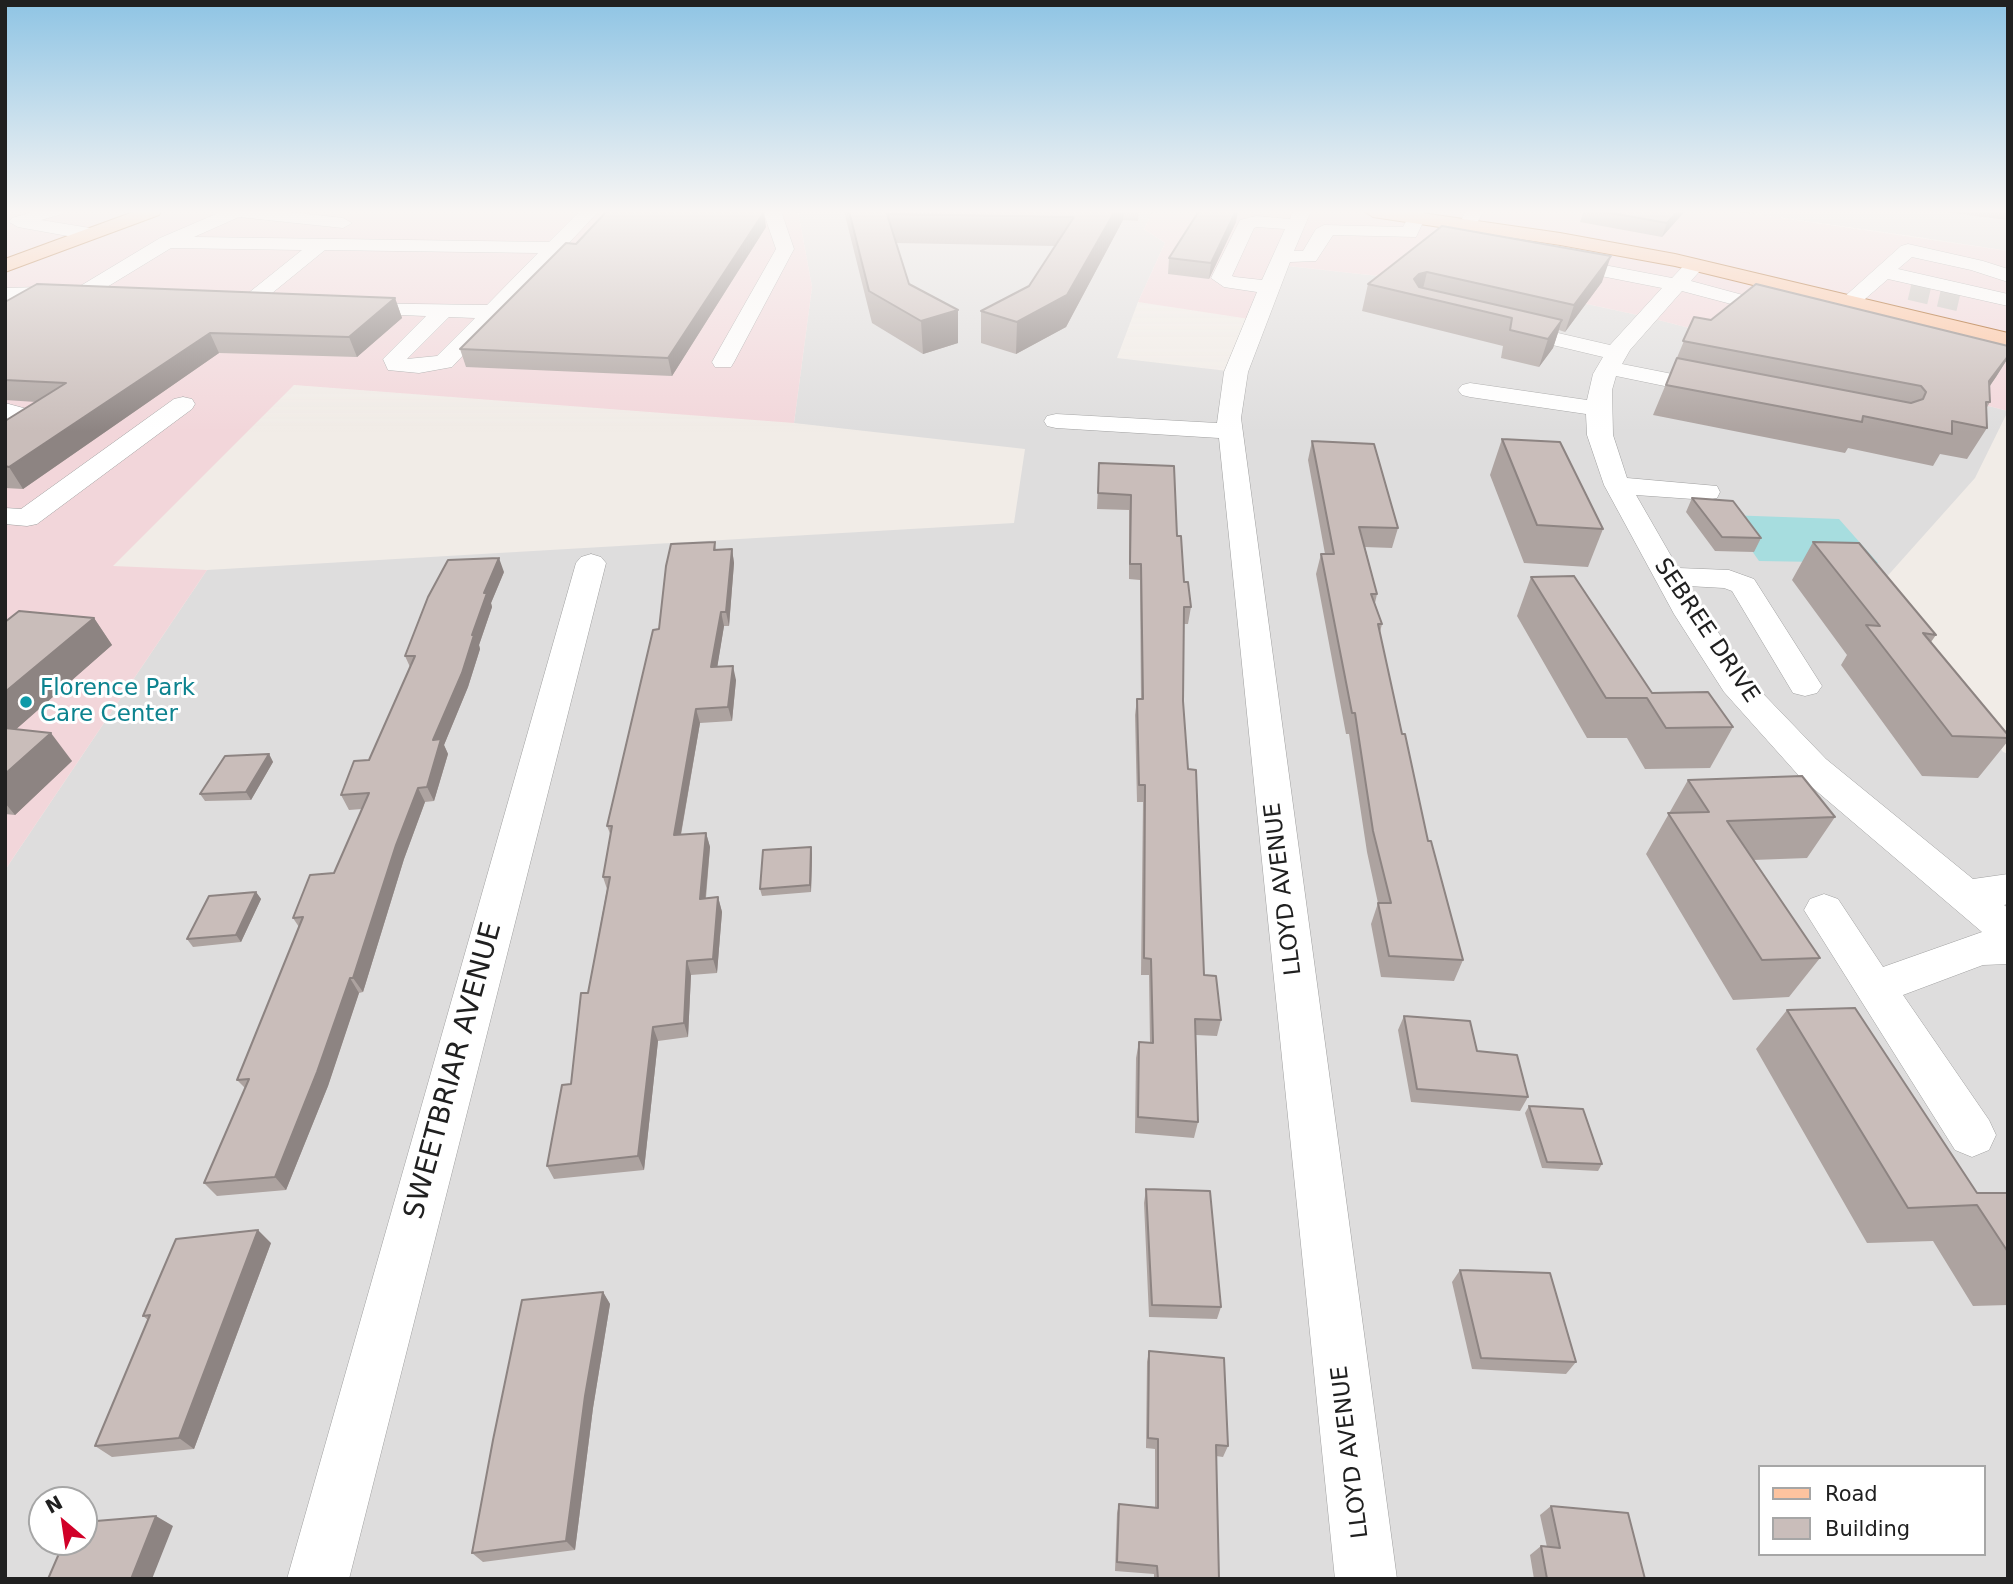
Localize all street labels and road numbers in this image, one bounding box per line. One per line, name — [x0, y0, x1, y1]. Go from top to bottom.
street label: SEBREE DRIVE — [1648, 554, 1764, 708]
street label: LLOYD AVENUE — [1260, 801, 1308, 977]
street label: SWEETBRIAR AVENUE — [398, 919, 510, 1223]
street label: LLOYD AVENUE — [1327, 1364, 1375, 1540]

